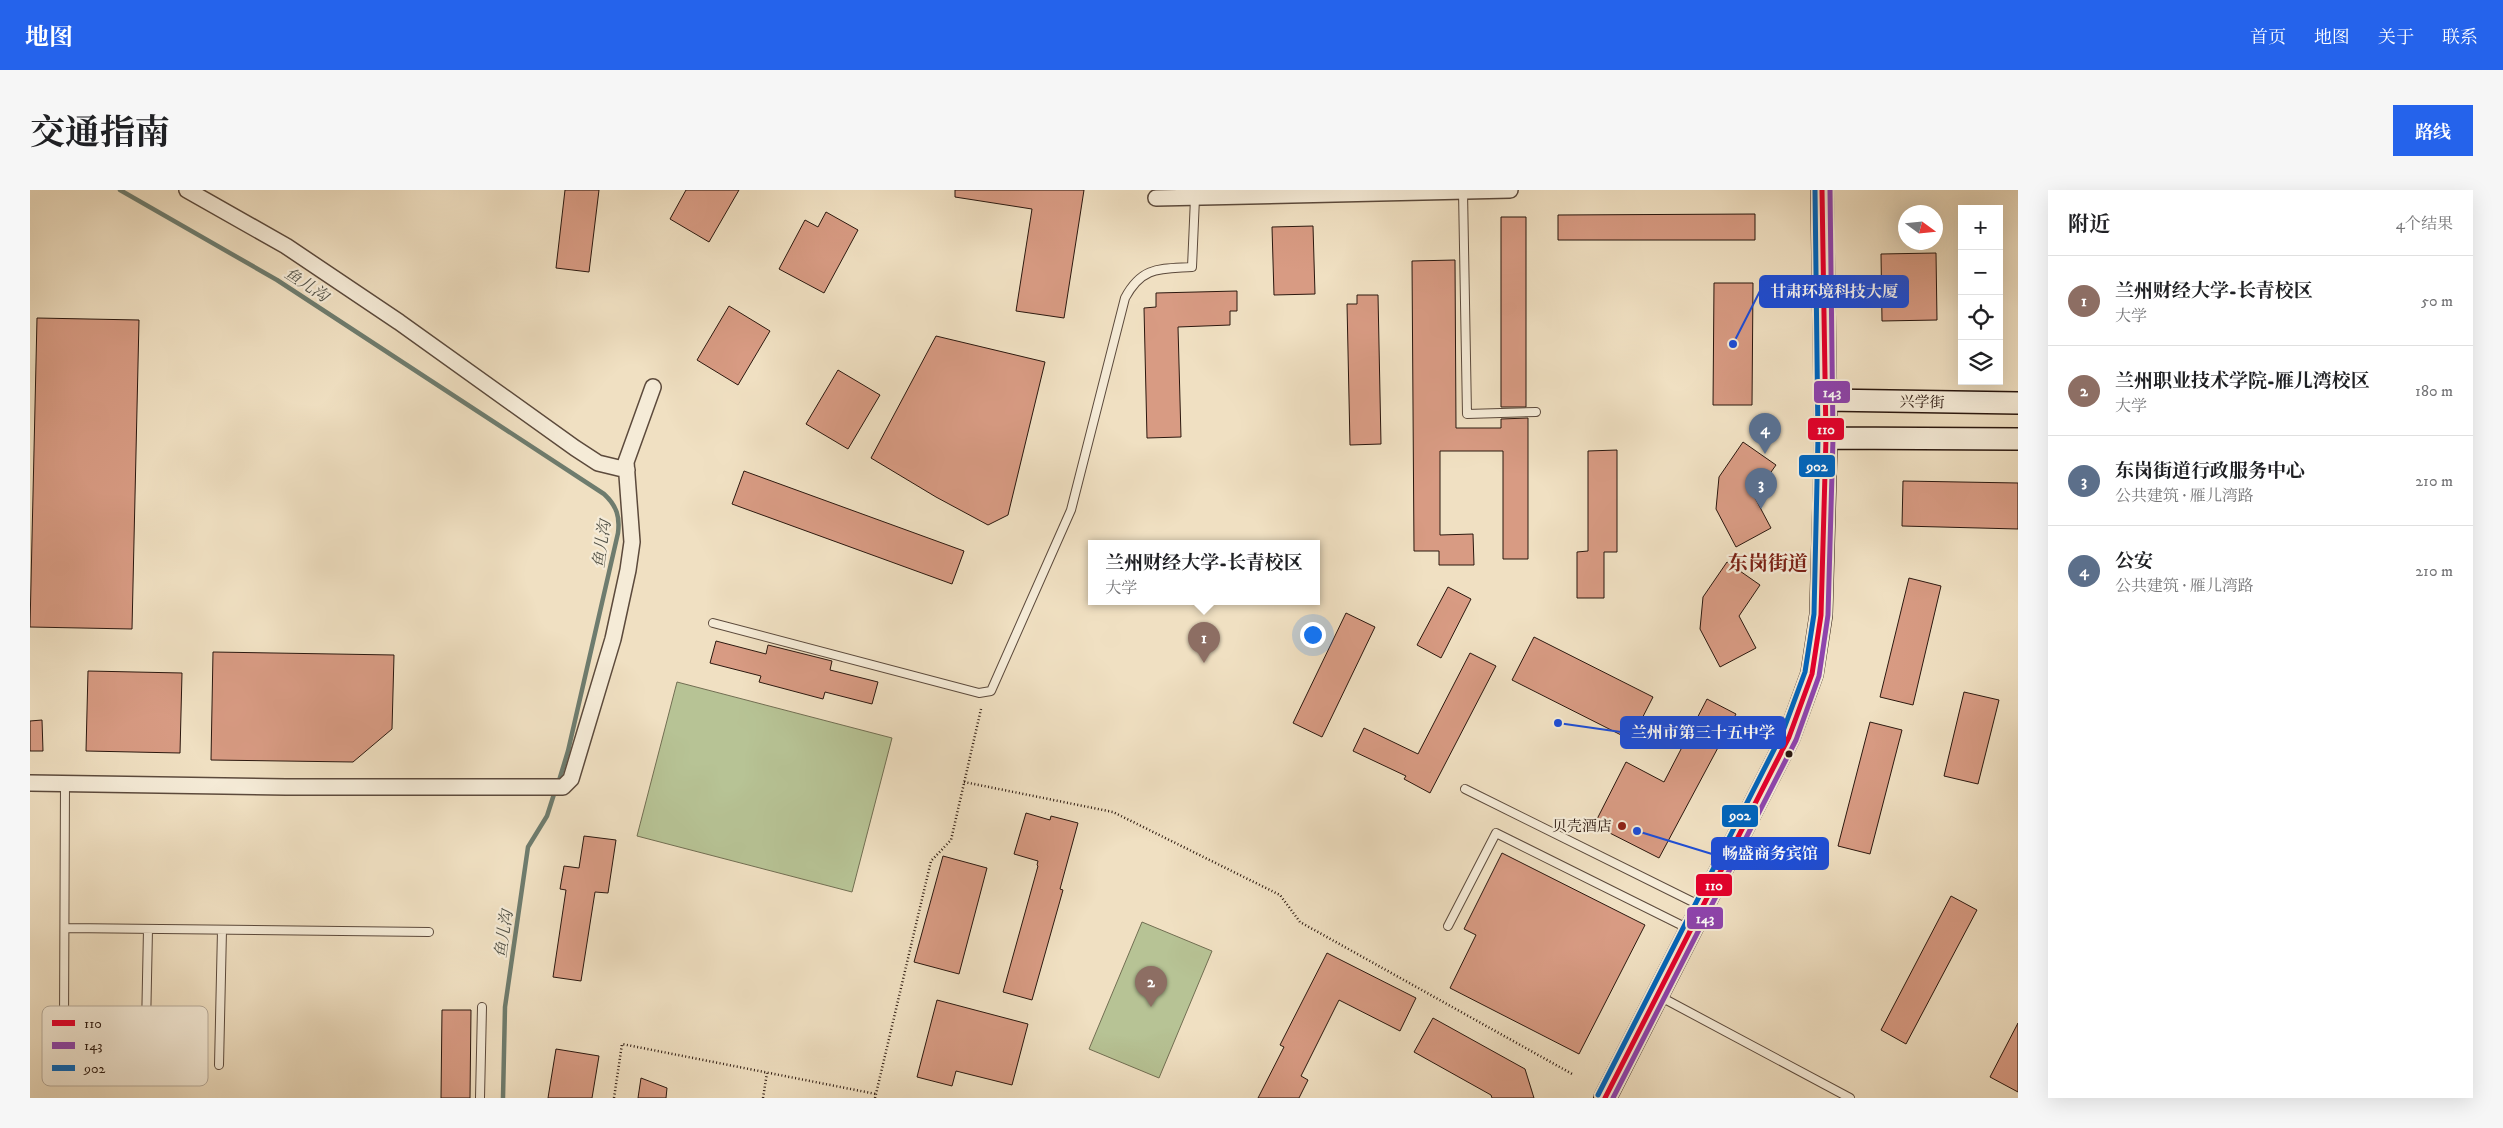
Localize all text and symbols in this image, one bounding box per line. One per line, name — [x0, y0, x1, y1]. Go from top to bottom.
text: 地图 — [25, 23, 73, 53]
text: 首页 — [2250, 27, 2286, 49]
text: 地图 — [2314, 27, 2350, 49]
text: 关于 — [2378, 27, 2414, 49]
text: 联系 — [2442, 27, 2478, 49]
button: 路线 — [2393, 105, 2473, 156]
text: 交通指南 — [30, 112, 170, 156]
north arrow — [1898, 205, 1943, 250]
map controls — [1958, 205, 2003, 385]
button: + — [1958, 205, 2003, 250]
text: 附近 — [2068, 212, 2110, 238]
text: 4个结果 — [2396, 214, 2453, 234]
button: − — [1958, 250, 2003, 295]
water label: 鱼儿沟 — [281, 263, 335, 308]
callout: 甘肃环境科技大厦 — [1760, 276, 1908, 307]
text: 兰州财经大学-长青校区 — [2115, 280, 2313, 303]
text: 甘肃环境科技大厦 — [1770, 282, 1898, 302]
text: 1 — [2081, 291, 2087, 311]
text: 50 m — [2421, 291, 2453, 311]
button: locate — [1958, 295, 2003, 340]
text: 大学 — [2115, 306, 2147, 326]
button: layers — [1958, 340, 2003, 385]
text: 兰州职业技术学院-雁儿湾校区 — [2115, 370, 2370, 393]
line badge: 143 — [1813, 380, 1851, 404]
text: 2 — [2080, 381, 2088, 401]
text: 180 m — [2415, 381, 2453, 401]
text: 143 — [1823, 384, 1841, 402]
street label: 兴学街 — [1899, 393, 1945, 412]
text: 大学 — [2115, 396, 2147, 416]
pin: 4 — [1749, 413, 1781, 454]
line badge: 110 — [1807, 417, 1845, 441]
text: 110 — [1817, 421, 1835, 439]
line badge: 902 — [1798, 454, 1836, 478]
text: 902 — [1805, 458, 1829, 476]
text: 东岗街道行政服务中心 — [2115, 460, 2305, 483]
pin: 3 — [1745, 468, 1777, 509]
text: 3 — [2081, 471, 2087, 491]
text: 210 m — [2415, 471, 2453, 491]
text: 公共建筑 · 雁儿湾路 — [2115, 486, 2254, 506]
water label: 鱼儿沟 — [589, 516, 616, 569]
popup — [1088, 540, 1320, 605]
text: 公安 — [2115, 550, 2153, 573]
text: 兰州财经大学-长青校区 — [1105, 552, 1303, 575]
district label: 东岗街道 — [1728, 552, 1808, 577]
text: 4 — [2079, 561, 2089, 581]
text: 210 m — [2415, 561, 2453, 581]
text: 公共建筑 · 雁儿湾路 — [2115, 576, 2254, 596]
text: 大学 — [1105, 578, 1137, 598]
pin: 1 — [1188, 622, 1220, 663]
your location — [1300, 622, 1326, 648]
callout: 兰州市第三十五中学 — [1621, 717, 1785, 748]
text: 兰州市第三十五中学 — [1631, 723, 1775, 743]
unlabelled marker — [1784, 749, 1794, 759]
line badge: 902 — [1721, 804, 1759, 828]
text: 902 — [1728, 807, 1752, 825]
place label: 贝壳酒店 — [1552, 817, 1612, 836]
marker: 贝壳酒店 — [1616, 820, 1628, 832]
callout: 畅盛商务宾馆 — [1712, 838, 1828, 869]
text: 畅盛商务宾馆 — [1722, 844, 1818, 864]
line badge: 110 — [1695, 873, 1733, 897]
text: 110 — [1705, 877, 1723, 895]
water label: 鱼儿沟 — [491, 906, 518, 959]
line badge: 143 — [1686, 906, 1724, 930]
text: 143 — [1696, 910, 1714, 928]
pin: 2 — [1135, 966, 1167, 1007]
legend — [42, 1006, 208, 1086]
text: 110 — [84, 1015, 102, 1033]
text: 143 — [84, 1037, 102, 1055]
text: 902 — [83, 1060, 106, 1078]

